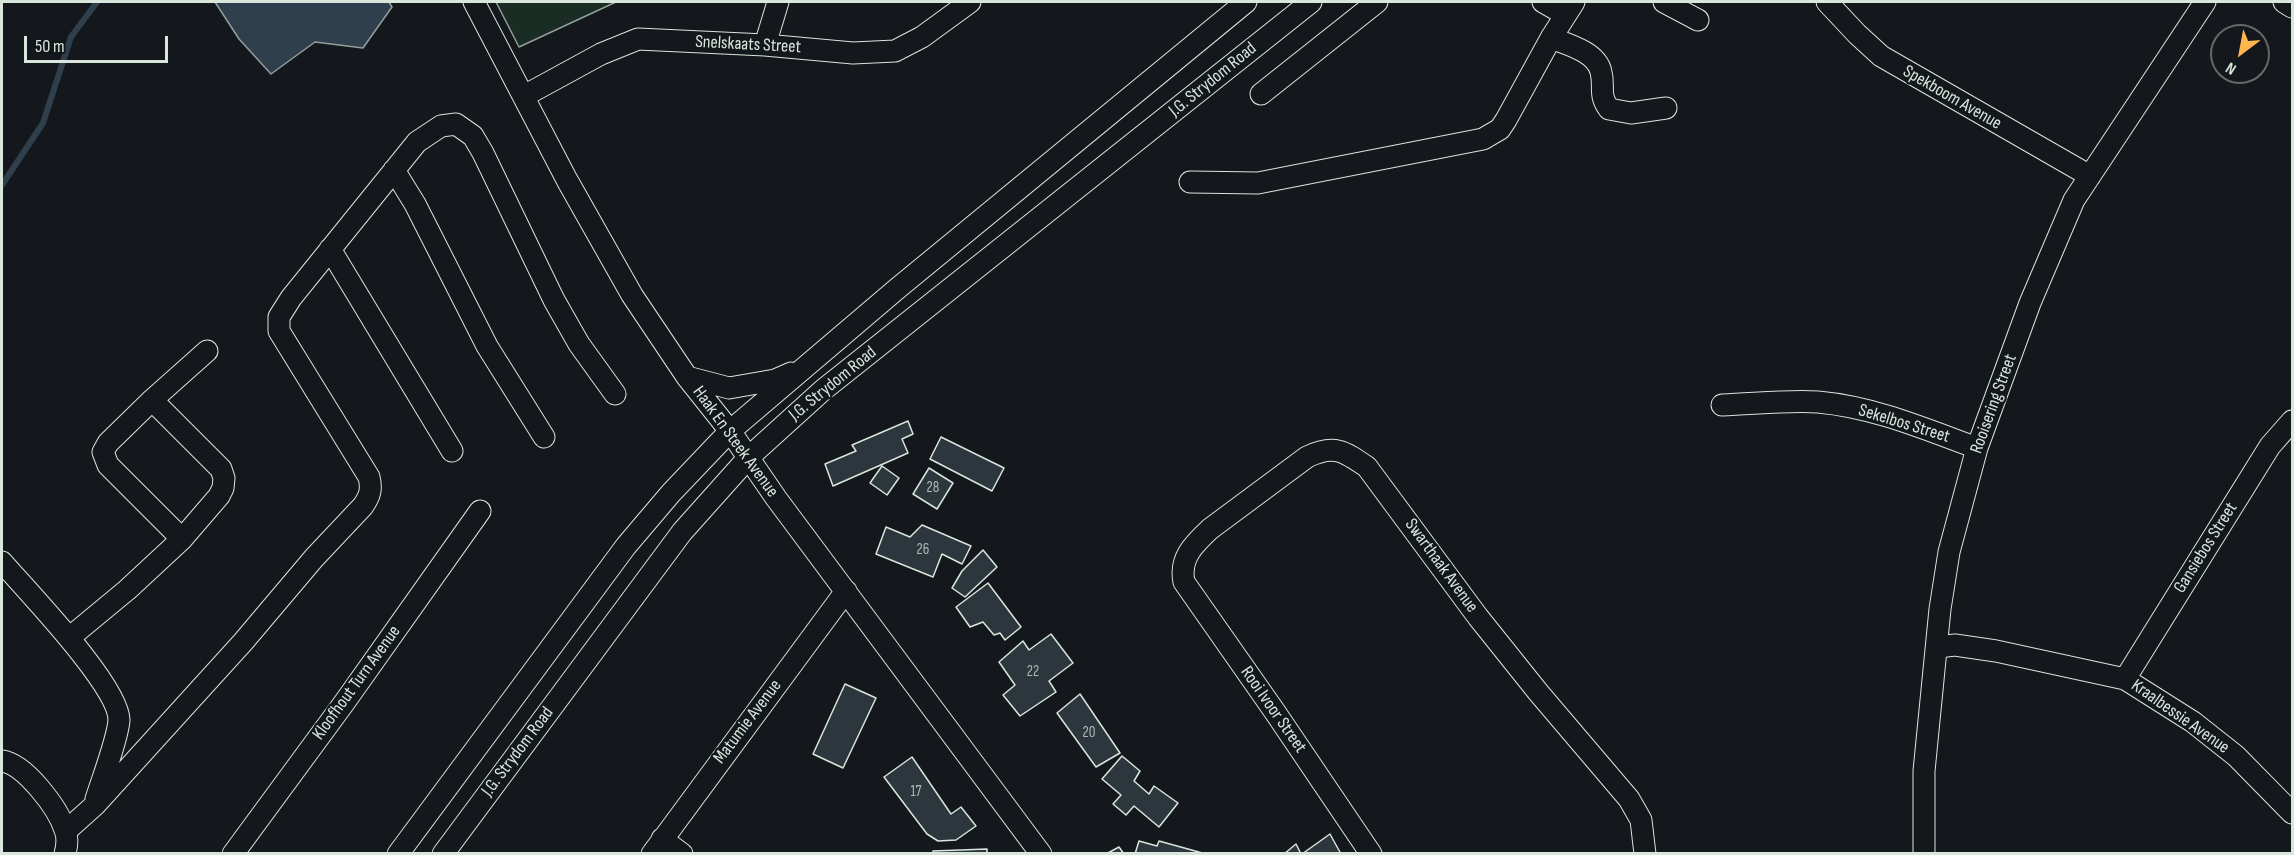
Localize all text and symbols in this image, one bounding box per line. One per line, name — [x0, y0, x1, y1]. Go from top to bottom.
scale bar — [27, 24, 171, 62]
north arrow — [2210, 24, 2270, 84]
street label: Snelskaats Street — [695, 31, 801, 59]
text: 50 m — [35, 36, 65, 57]
street label: J.G. Strydom Road — [1165, 38, 1261, 122]
text: N — [2223, 58, 2240, 78]
street label: Spekboom Avenue — [1899, 61, 2005, 135]
street label: J.G. Strydom Road — [785, 342, 881, 426]
street label: Rooisering Street — [1966, 351, 2022, 457]
street label: Haak En Steek Avenue — [687, 382, 783, 502]
street label: Sekelbos Street — [1856, 400, 1952, 448]
house number: 28 — [927, 479, 939, 497]
street label: Gansiebos Street — [2170, 499, 2242, 597]
street label: Swarthaak Avenue — [1400, 515, 1482, 617]
house number: 26 — [917, 541, 929, 559]
street label: Kloofhout Turn Avenue — [308, 622, 406, 744]
house number: 22 — [1027, 663, 1039, 681]
street label: Rooi Ivoor Street — [1235, 663, 1311, 757]
street label: Kraalbessie Avenue — [2127, 675, 2233, 759]
street label: Matumie Avenue — [709, 676, 787, 768]
street label: J.G. Strydom Road — [477, 703, 559, 801]
house number: 20 — [1083, 724, 1095, 742]
house number: 17 — [910, 783, 922, 801]

